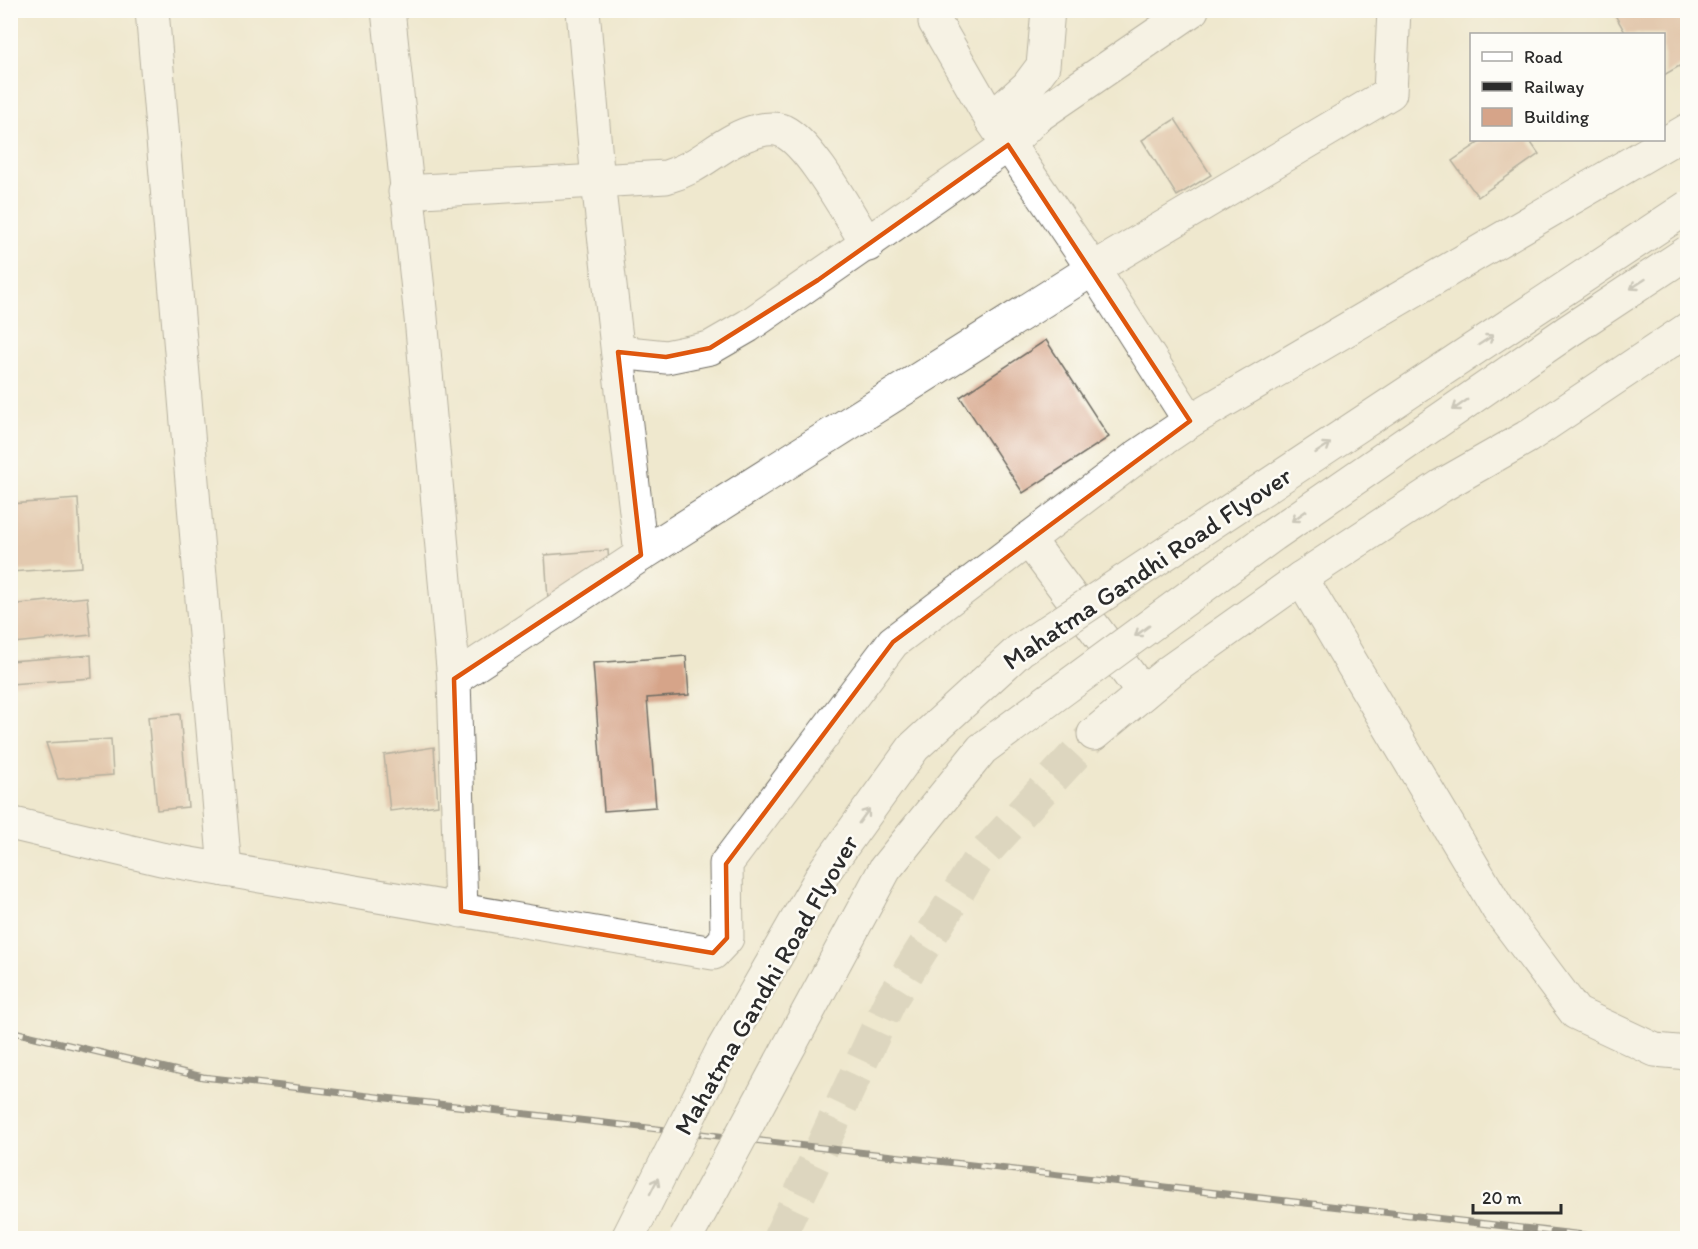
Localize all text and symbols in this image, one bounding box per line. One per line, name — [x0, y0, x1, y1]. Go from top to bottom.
legend — [1470, 33, 1665, 141]
text: Road — [1524, 46, 1563, 68]
text: Railway — [1524, 76, 1585, 98]
text: Building — [1524, 106, 1590, 128]
one-way arrow — [1630, 277, 1647, 290]
one-way arrow — [1477, 334, 1494, 346]
one-way arrow — [1452, 400, 1469, 412]
one-way arrow — [1315, 441, 1332, 454]
street label: Mahatma Gandhi Road Flyover — [996, 459, 1298, 677]
one-way arrow — [1292, 510, 1308, 522]
one-way arrow — [1134, 625, 1150, 637]
one-way arrow — [858, 809, 870, 825]
street label: Mahatma Gandhi Road Flyover — [667, 829, 865, 1141]
scale bar — [1473, 1177, 1562, 1215]
one-way arrow — [649, 1178, 660, 1196]
text: 20 m — [1482, 1187, 1522, 1209]

